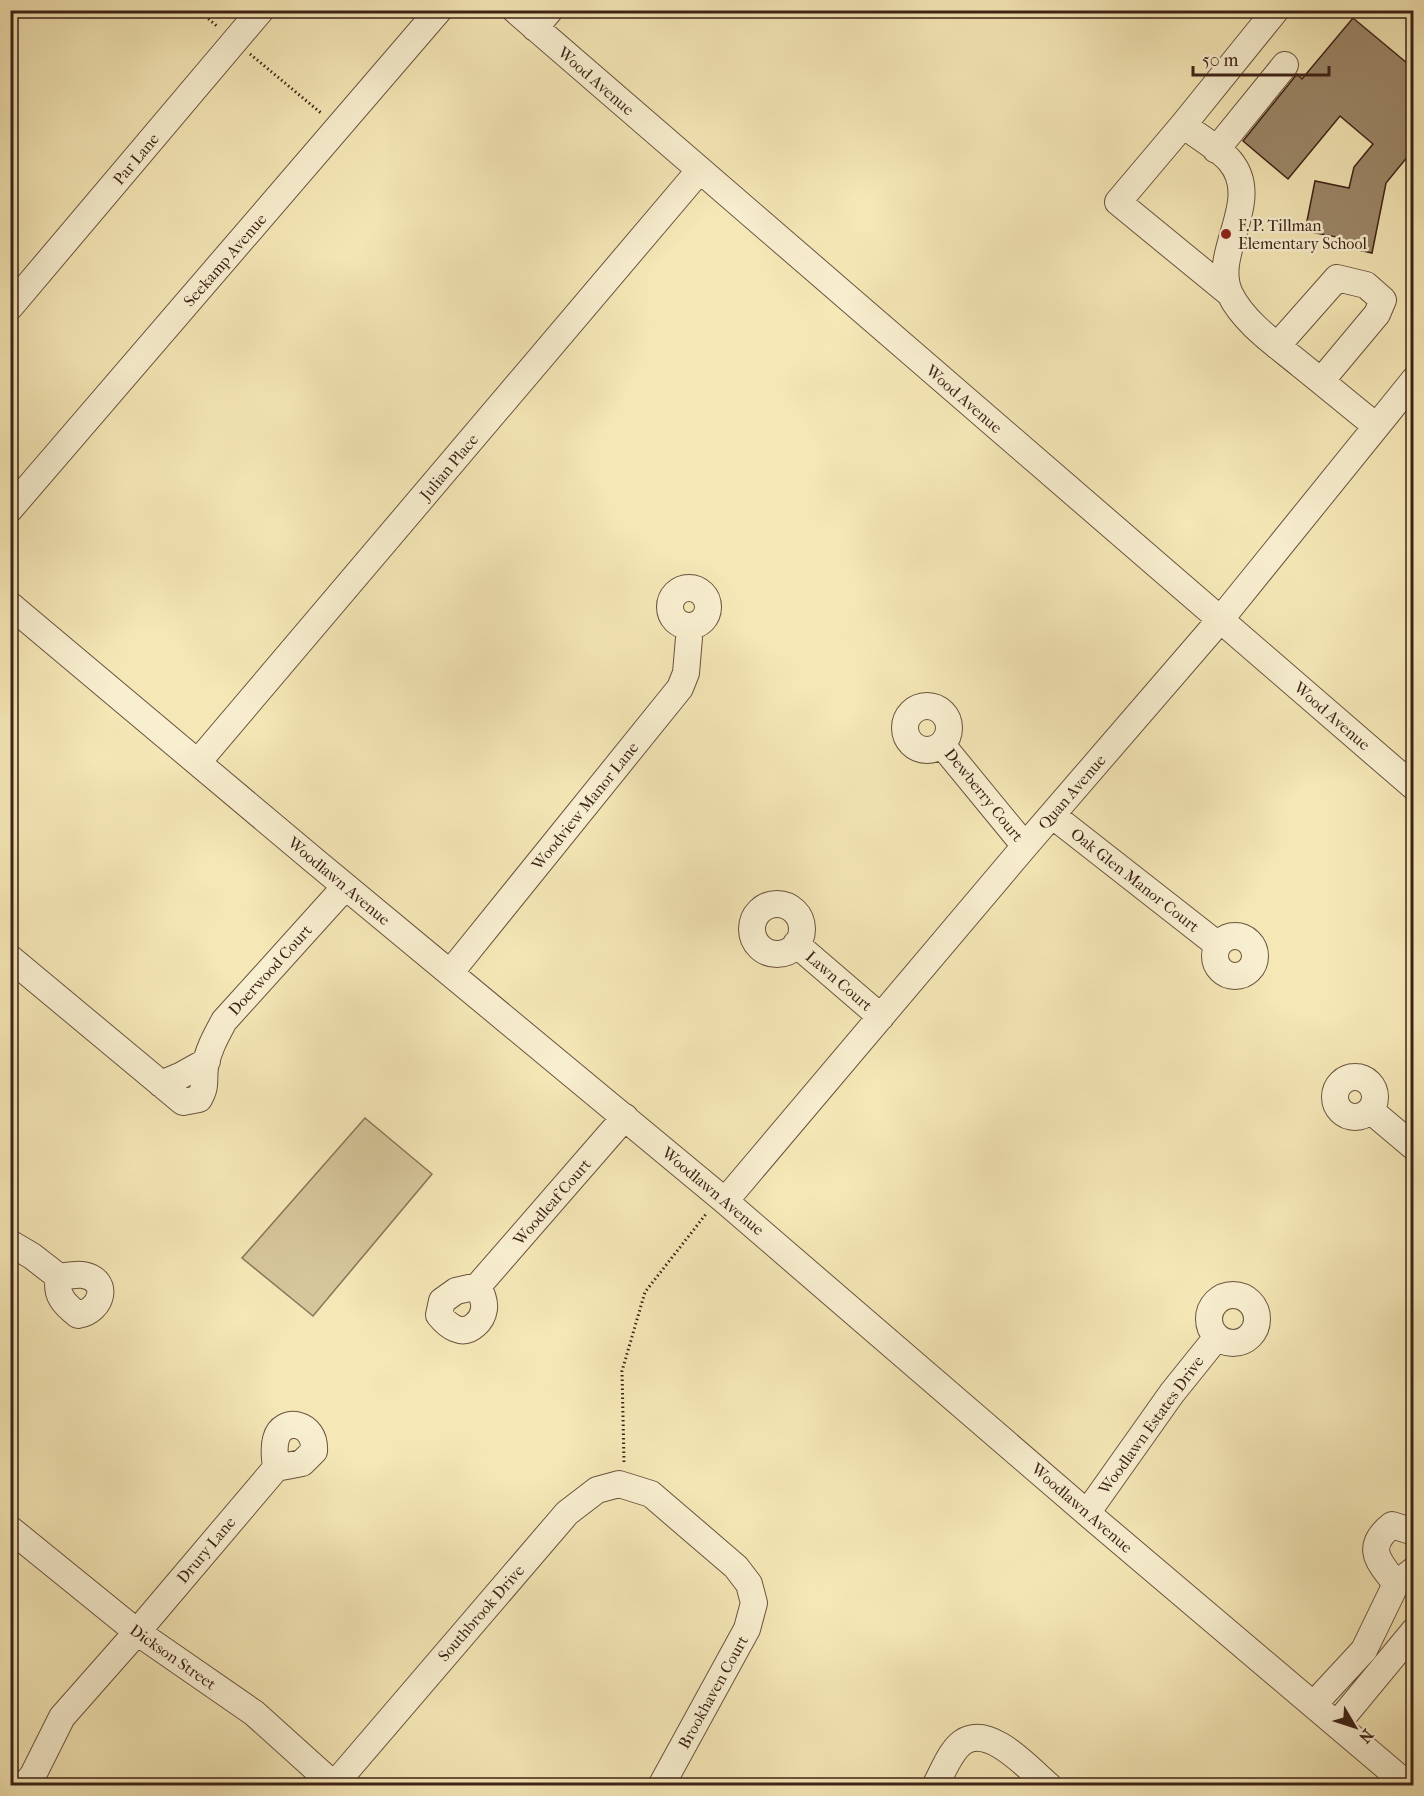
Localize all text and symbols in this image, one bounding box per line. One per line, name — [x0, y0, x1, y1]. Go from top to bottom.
scale bar — [1193, 39, 1330, 77]
street label: Wood Avenue — [553, 42, 638, 119]
text: 50 m — [1202, 50, 1239, 71]
street label: Par Lane — [109, 129, 163, 189]
street label: Seekamp Avenue — [180, 210, 271, 310]
place label: F. P. Tillman Elementary School — [1238, 216, 1367, 253]
marker: F. P. Tillman Elementary School — [1219, 227, 1233, 241]
street label: Wood Avenue — [921, 360, 1006, 437]
street label: Julian Place — [415, 430, 482, 505]
street label: Wood Avenue — [1289, 677, 1374, 754]
street label: Woodview Manor Lane — [527, 738, 642, 875]
street label: Dewberry Court — [941, 745, 1027, 846]
street label: Quan Avenue — [1034, 751, 1110, 833]
street label: Oak Glen Manor Court — [1067, 824, 1203, 936]
street label: Woodlawn Avenue — [283, 832, 394, 929]
street label: Doerwood Court — [224, 921, 316, 1019]
street label: Lawn Court — [802, 947, 876, 1015]
street label: Woodlawn Avenue — [657, 1142, 768, 1239]
street label: Woodleaf Court — [509, 1155, 595, 1250]
street label: Woodlawn Estates Drive — [1094, 1352, 1208, 1499]
street label: Woodlawn Avenue — [1027, 1458, 1136, 1557]
street label: Drury Lane — [173, 1513, 239, 1587]
street label: Southbrook Drive — [434, 1561, 528, 1665]
street label: Dickson Street — [126, 1620, 220, 1694]
street label: Brookhaven Court — [674, 1632, 752, 1752]
north arrow — [1325, 1697, 1385, 1757]
text: N — [1355, 1725, 1377, 1747]

